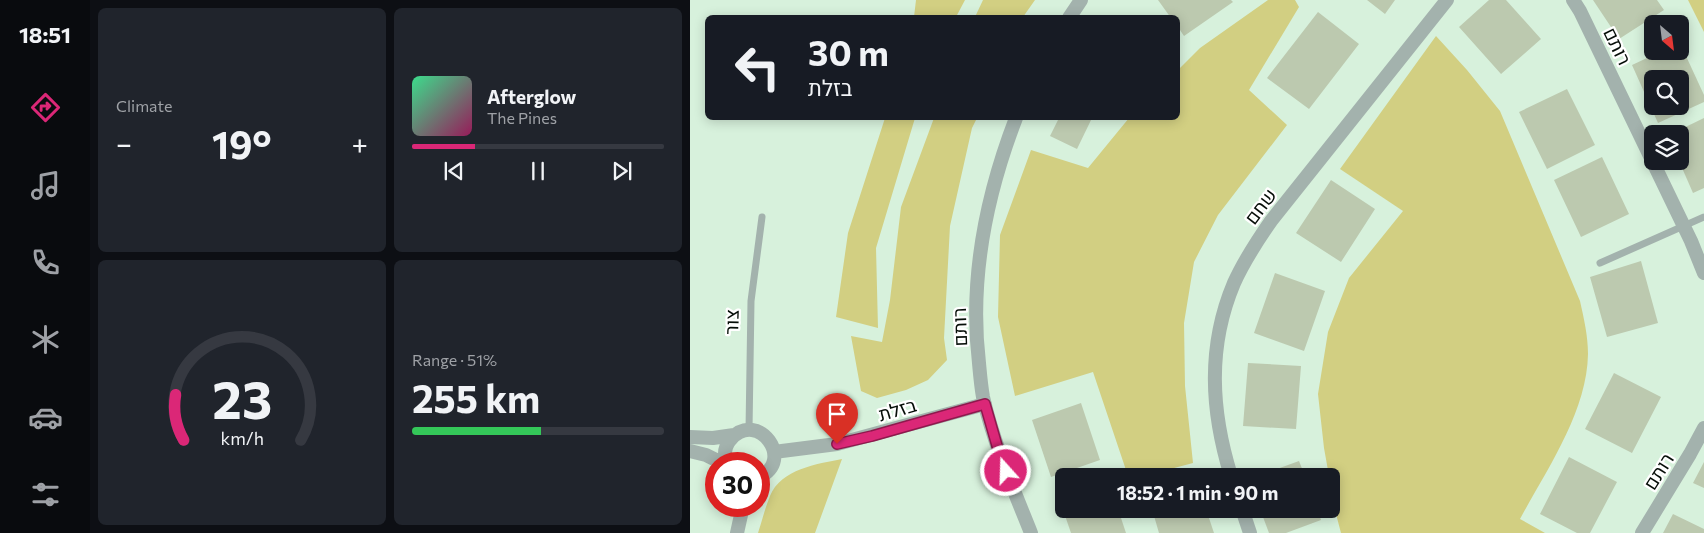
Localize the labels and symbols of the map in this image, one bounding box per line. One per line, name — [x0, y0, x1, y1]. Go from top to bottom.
north arrow — [1644, 15, 1689, 60]
street label: רותם — [1599, 23, 1637, 69]
street label: שחם — [1239, 184, 1281, 228]
street label: רותם — [947, 307, 971, 347]
street label: צור — [719, 309, 743, 335]
pin — [816, 393, 858, 444]
street label: בזלת — [875, 393, 919, 425]
position arrow — [979, 444, 1031, 496]
street label: רותם — [1638, 448, 1678, 494]
speed limit sign: 30 — [705, 452, 770, 517]

